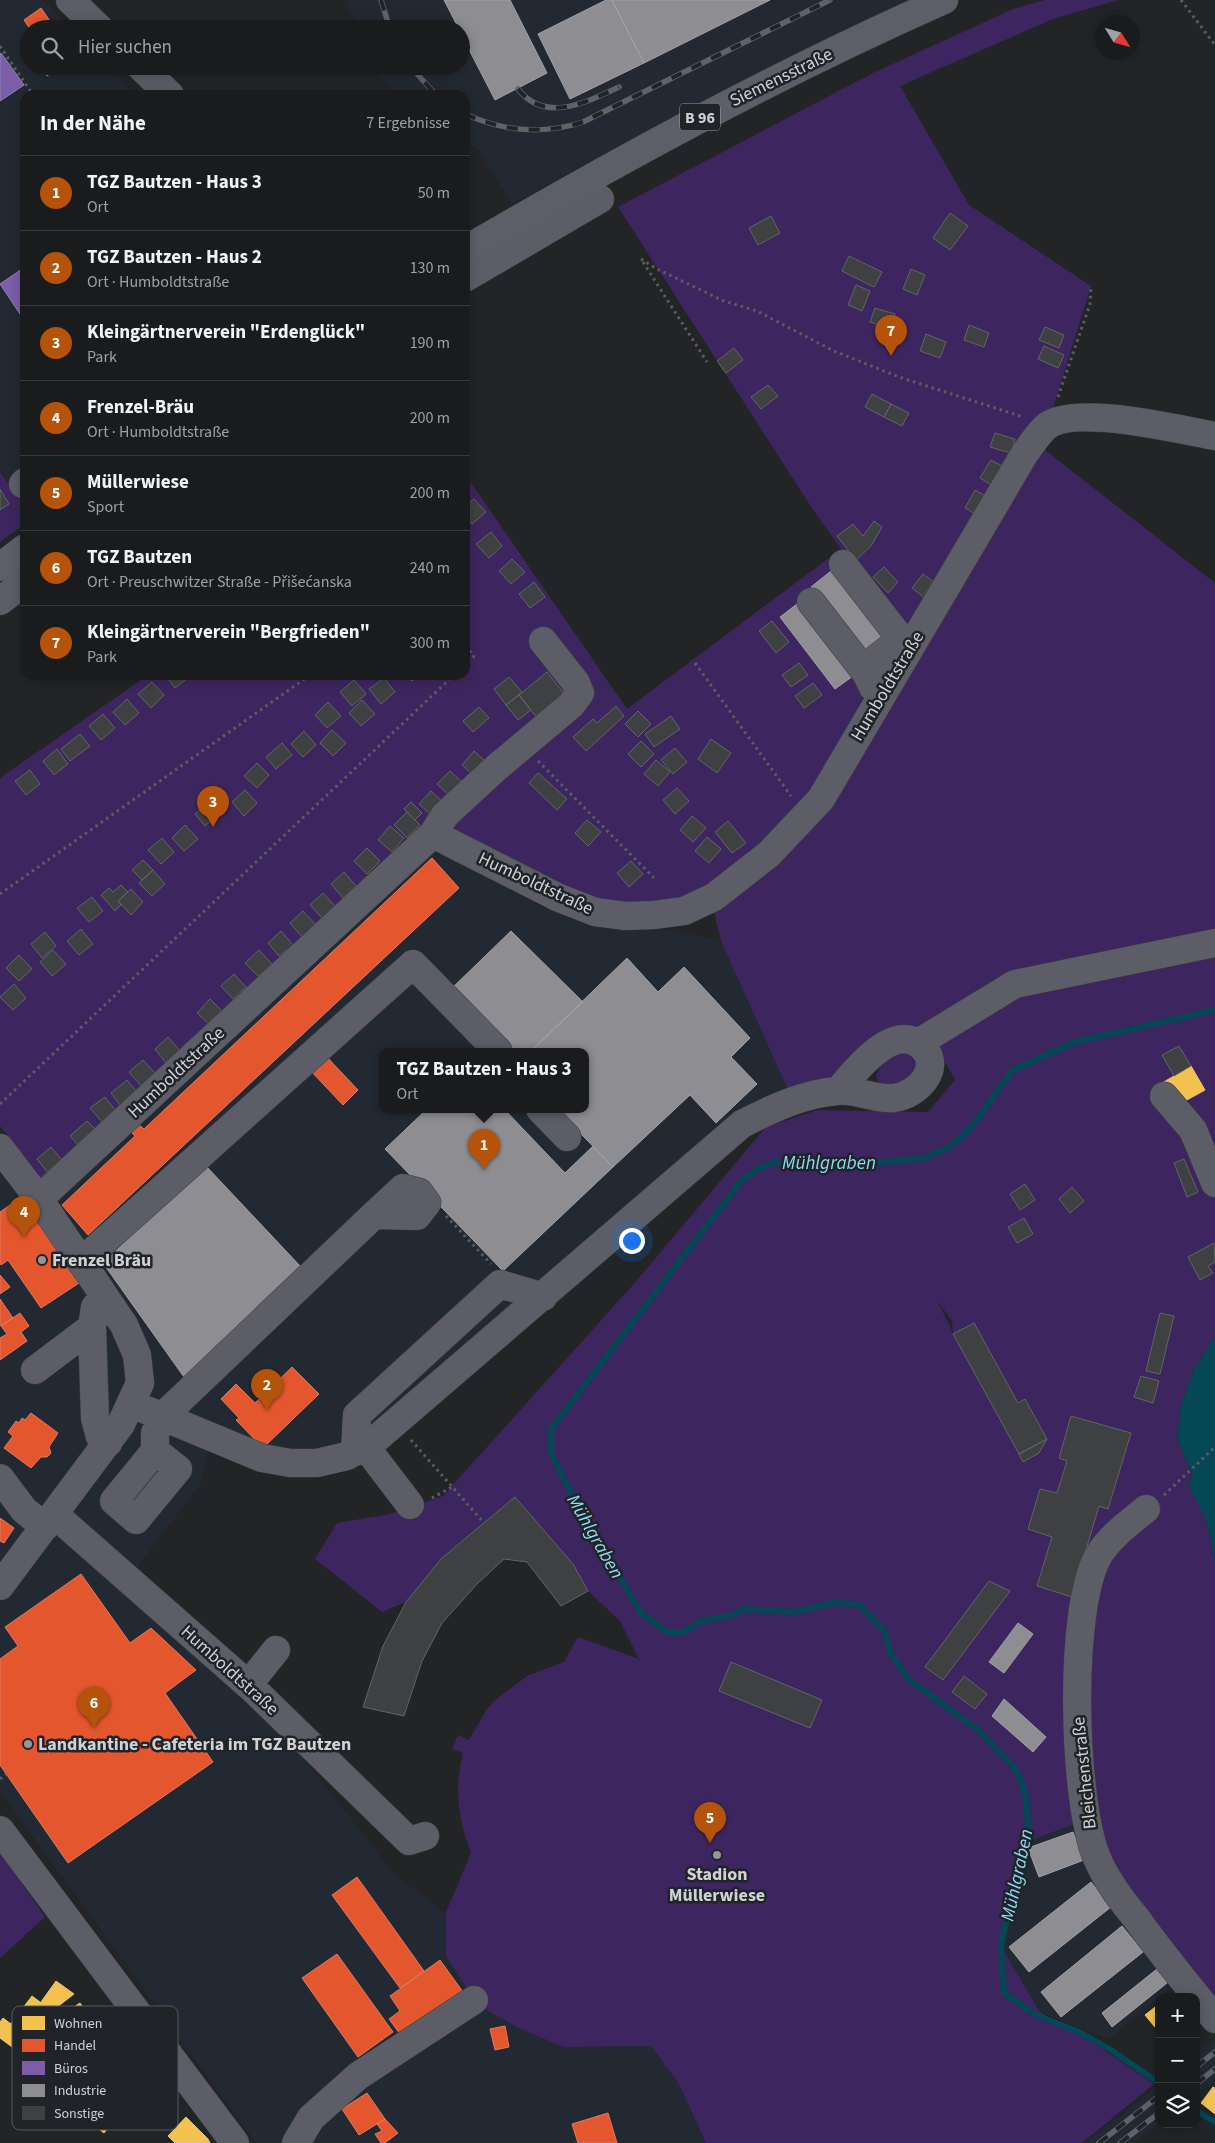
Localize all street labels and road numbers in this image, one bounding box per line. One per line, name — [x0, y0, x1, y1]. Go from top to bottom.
street label: Siemensstraße — [726, 42, 837, 113]
road number: B 96 — [680, 104, 720, 130]
street label: Humboldtstraße — [845, 627, 930, 746]
street label: Humboldtstraße — [474, 846, 597, 921]
street label: Humboldtstraße — [122, 1021, 230, 1124]
street label: Humboldtstraße — [175, 1620, 284, 1721]
street label: Bleichenstraße — [1066, 1716, 1103, 1830]

